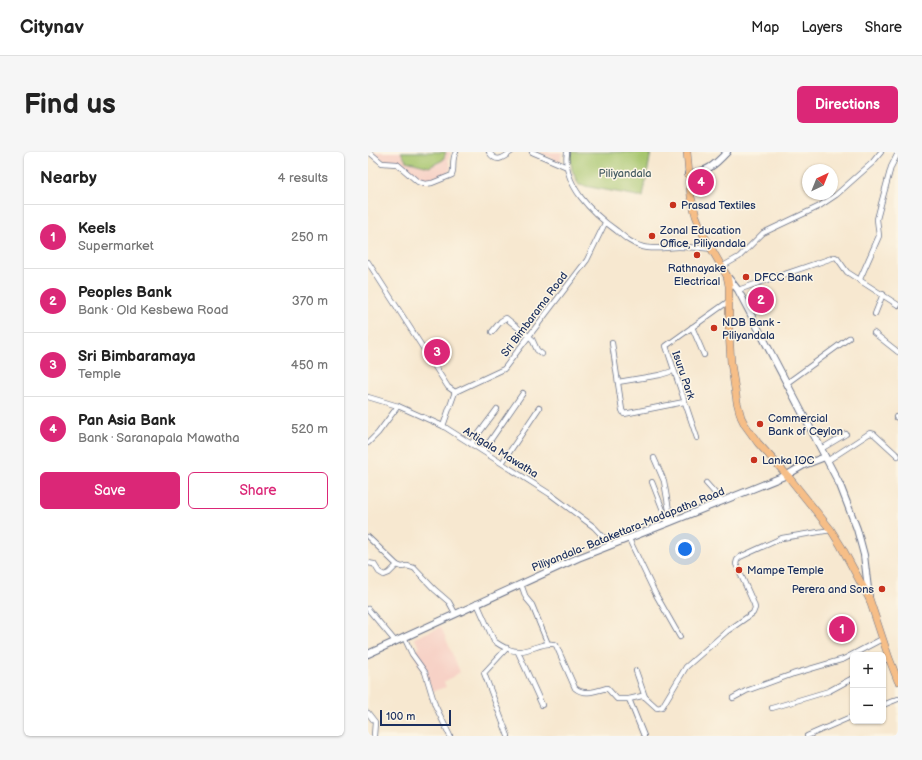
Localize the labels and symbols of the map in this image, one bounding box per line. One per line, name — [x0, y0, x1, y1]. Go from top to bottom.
north arrow — [802, 164, 838, 200]
park label: Piliyandala — [599, 167, 651, 180]
pin: 4 — [688, 167, 714, 197]
place label: Prasad Textiles — [681, 199, 756, 212]
marker: Prasad Textiles — [668, 200, 678, 210]
place label: Zonal Education Office, Piliyandala — [659, 224, 746, 250]
marker: Zonal Education Office, Piliyandala — [647, 231, 657, 241]
marker: Rathnayake Electrical — [692, 250, 702, 260]
place label: Rathnayake Electrical — [668, 262, 727, 288]
street label: Sri Bimbarama Road — [498, 269, 571, 359]
place label: DFCC Bank — [754, 271, 813, 284]
marker: DFCC Bank — [741, 272, 751, 282]
pin: 2 — [748, 285, 774, 315]
place label: NDB Bank - Piliyandala — [722, 316, 781, 342]
marker: NDB Bank - Piliyandala — [709, 323, 719, 333]
pin: 3 — [424, 337, 450, 367]
street label: Isuru Park — [669, 349, 698, 402]
place label: Commercial Bank of Ceylon — [768, 412, 843, 438]
marker: Commercial Bank of Ceylon — [755, 419, 765, 429]
street label: Artigala Mawatha — [461, 424, 541, 481]
place label: Lanka IOC — [762, 454, 815, 467]
marker: Lanka IOC — [749, 455, 759, 465]
street label: Piliyandala- Batakettara-Madapatha Road — [530, 485, 727, 574]
your location — [675, 539, 695, 559]
place label: Mampe Temple — [747, 564, 824, 577]
marker: Mampe Temple — [734, 565, 744, 575]
place label: Perera and Sons — [792, 583, 875, 596]
marker: Perera and Sons — [877, 584, 887, 594]
pin: 1 — [829, 614, 855, 644]
scale bar — [380, 708, 451, 727]

